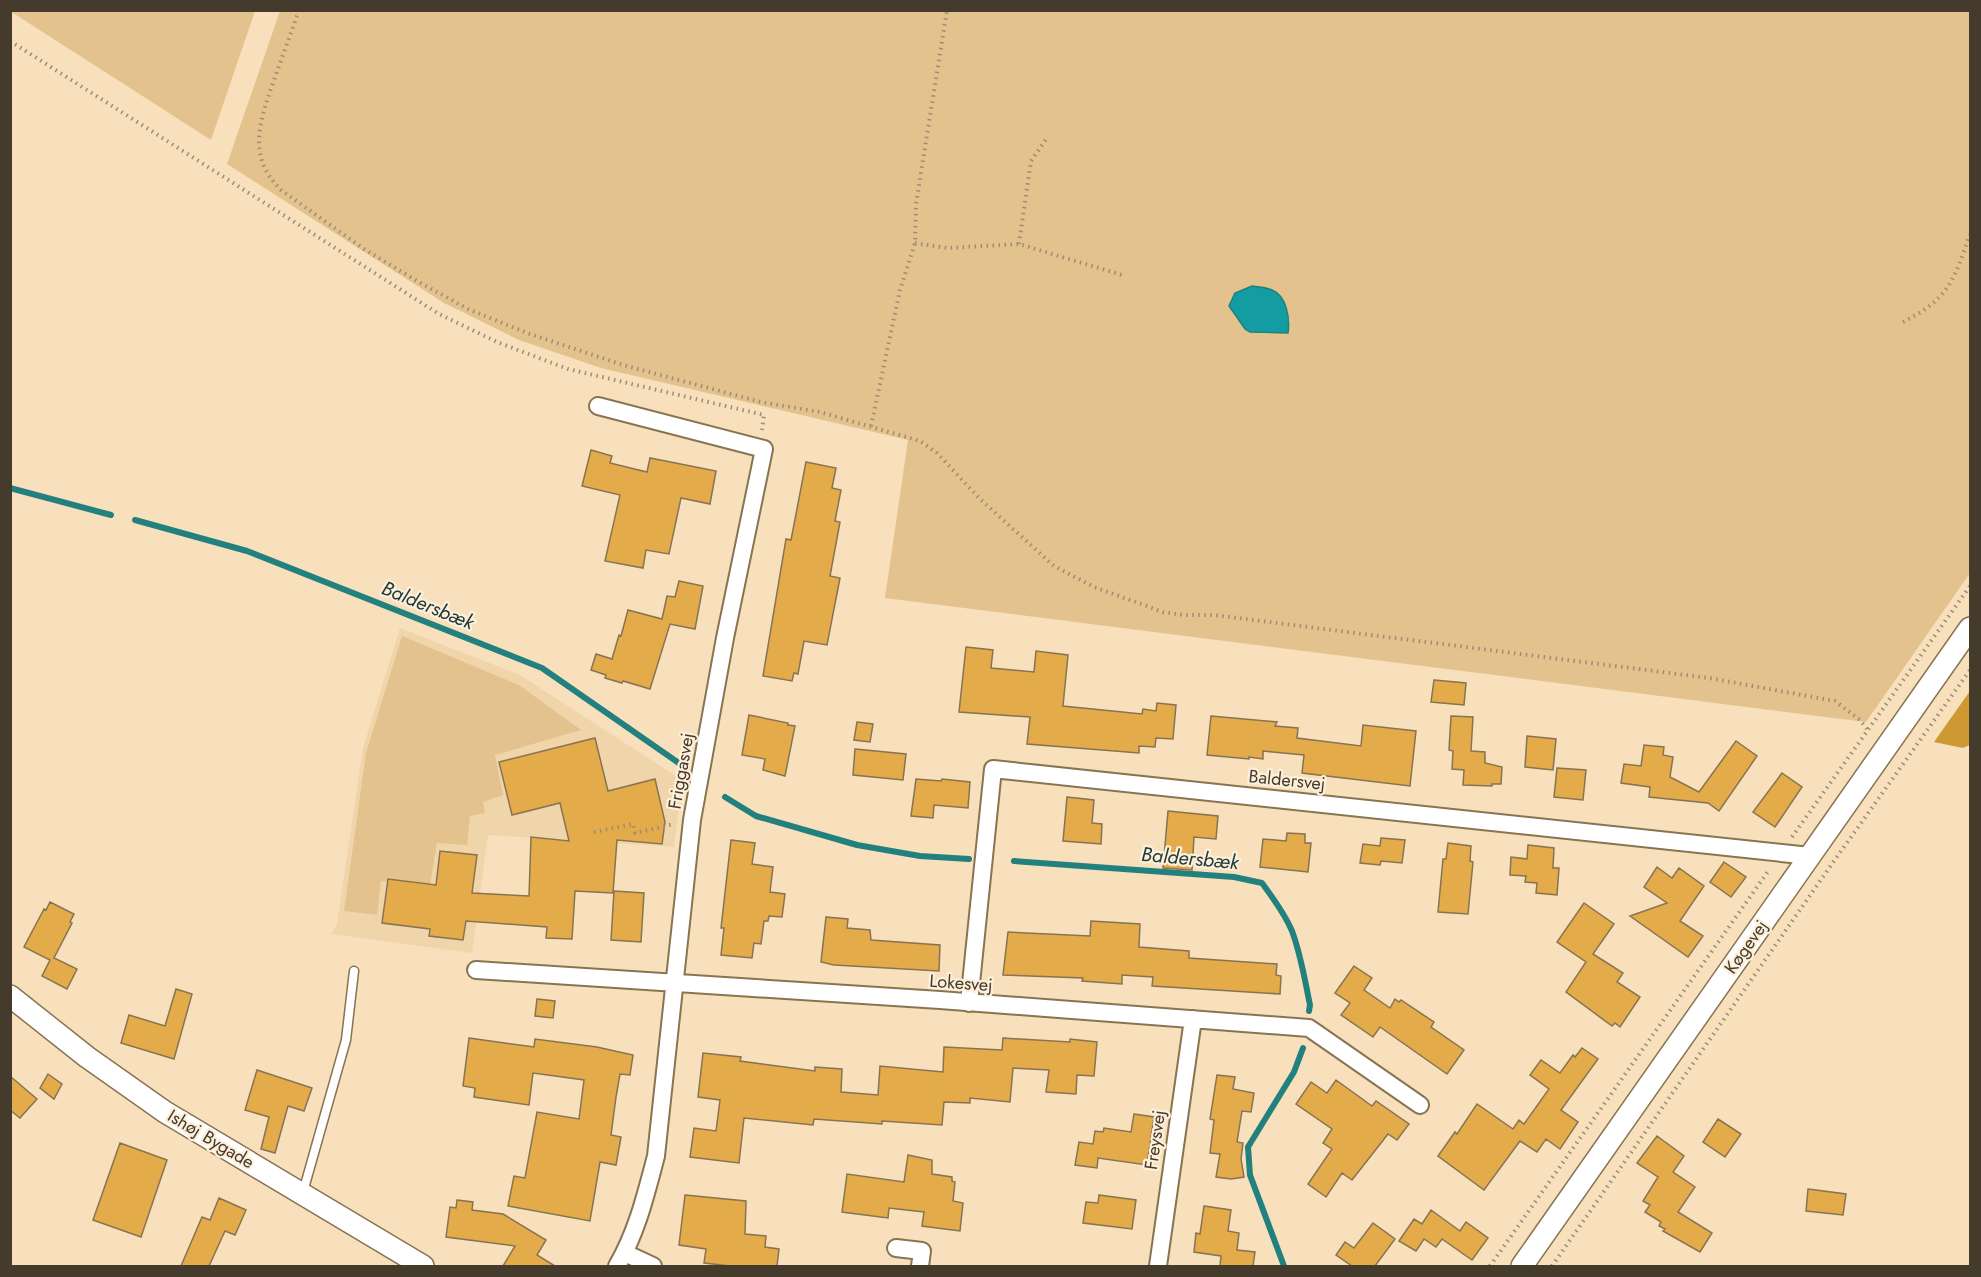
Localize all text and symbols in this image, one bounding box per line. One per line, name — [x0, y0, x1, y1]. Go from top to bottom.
water label: Baldersbæk — [377, 574, 480, 638]
street label: Friggasvej — [661, 731, 701, 811]
street label: Baldersvej — [1247, 763, 1327, 797]
water label: Baldersbæk — [1140, 840, 1241, 877]
street label: Køgevej — [1718, 915, 1774, 979]
street label: Lokesvej — [928, 968, 994, 998]
street label: Ishøj Bygade — [163, 1103, 259, 1175]
street label: Freysvej — [1138, 1108, 1172, 1172]

